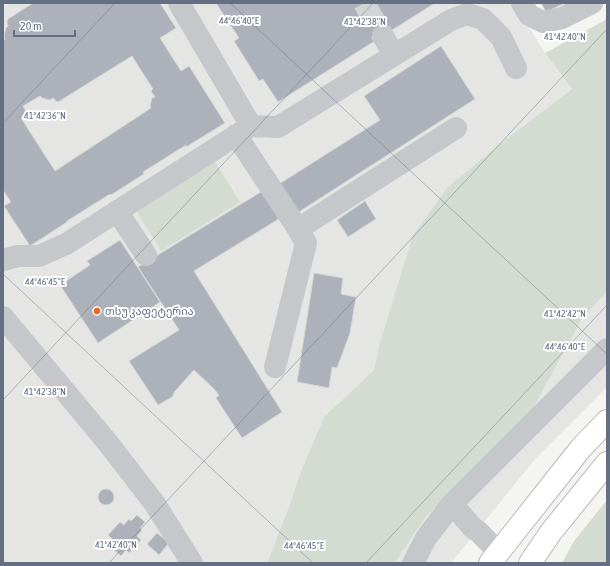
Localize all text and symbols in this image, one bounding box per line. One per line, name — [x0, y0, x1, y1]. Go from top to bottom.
scale bar — [14, 12, 75, 38]
text: 44°46'40"E — [219, 15, 260, 26]
text: 41°42'38"N — [344, 16, 386, 27]
text: 20 m — [20, 19, 42, 33]
text: 41°42'40"N — [544, 31, 586, 42]
text: 41°42'36"N — [24, 110, 66, 121]
text: 44°46'45"E — [25, 276, 66, 287]
place label: თსუ კაფეტერია — [105, 305, 194, 318]
marker: თსუ კაფეტერია — [92, 306, 102, 316]
text: 41°42'42"N — [544, 308, 586, 319]
text: 44°46'40"E — [545, 341, 586, 352]
text: 41°42'38"N — [24, 386, 66, 397]
text: 41°42'40"N — [95, 539, 137, 550]
text: 44°46'45"E — [284, 540, 325, 551]

